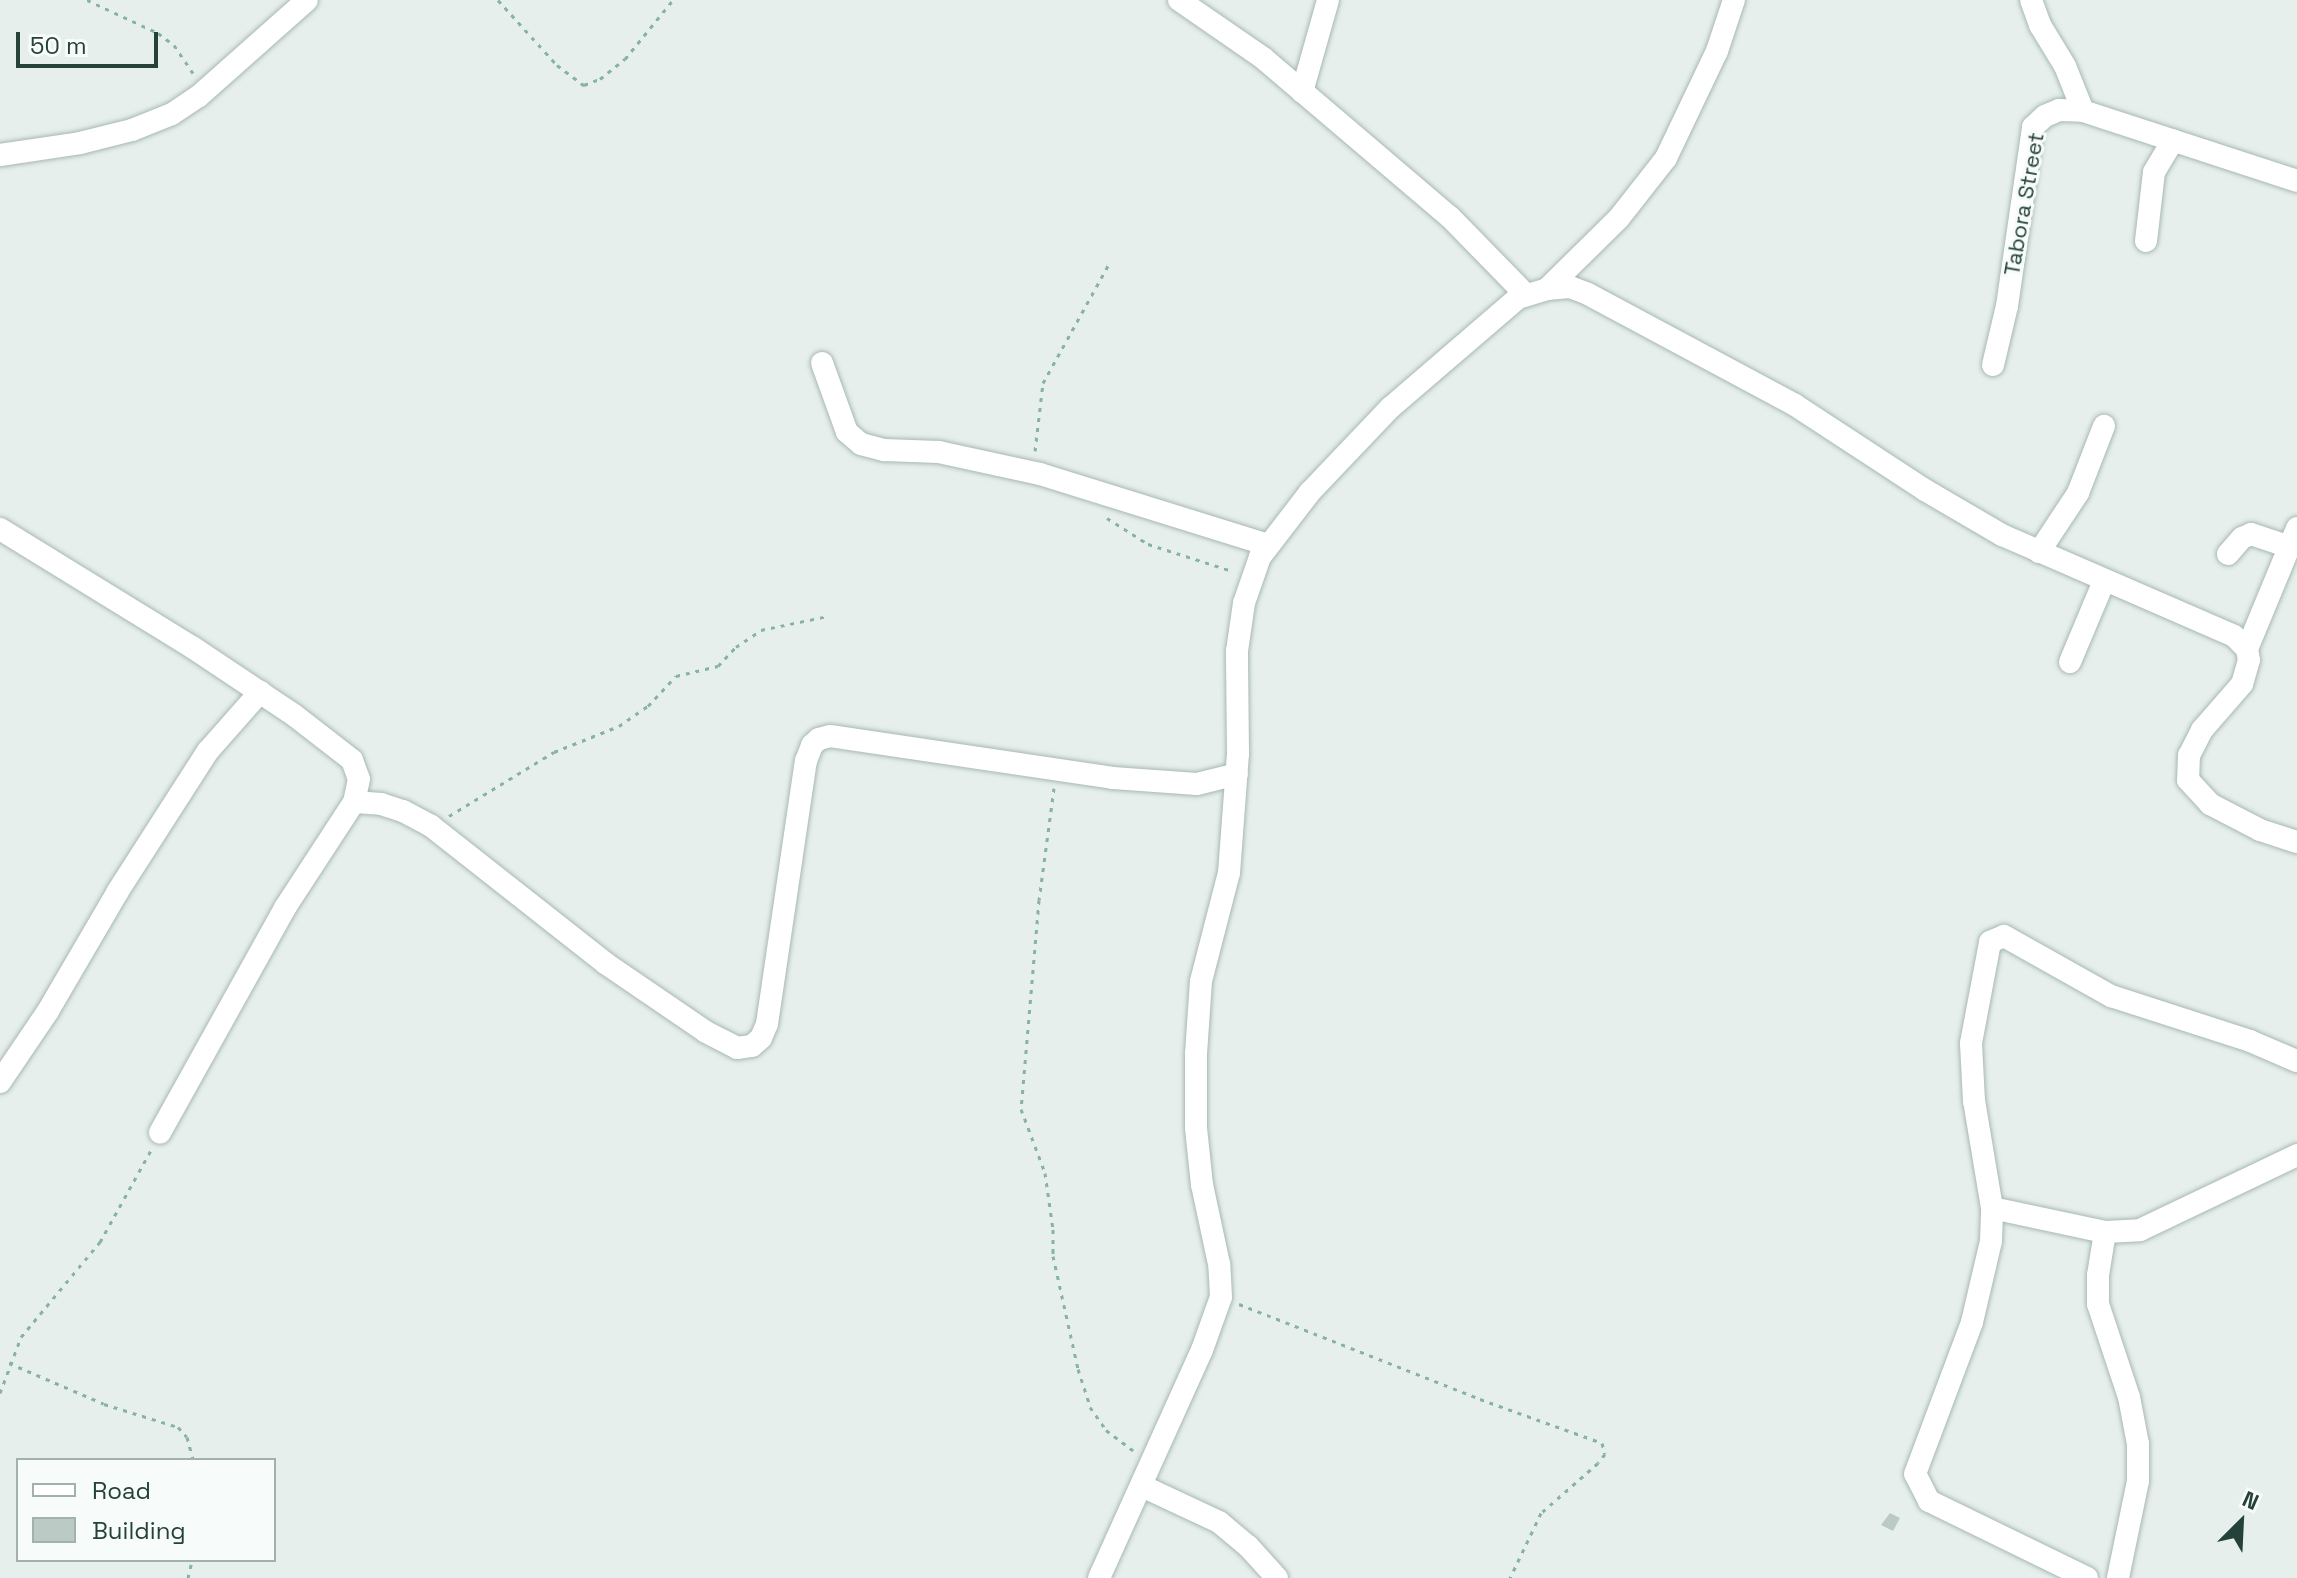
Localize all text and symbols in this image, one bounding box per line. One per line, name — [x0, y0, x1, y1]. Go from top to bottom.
scale bar — [20, 16, 162, 66]
text: 50 m — [30, 30, 87, 61]
street label: Tabora Street — [1998, 130, 2050, 278]
legend — [16, 1458, 276, 1562]
text: Road — [92, 1475, 151, 1506]
north arrow — [2201, 1482, 2281, 1562]
text: N — [2238, 1484, 2263, 1516]
text: Building — [92, 1515, 186, 1546]

